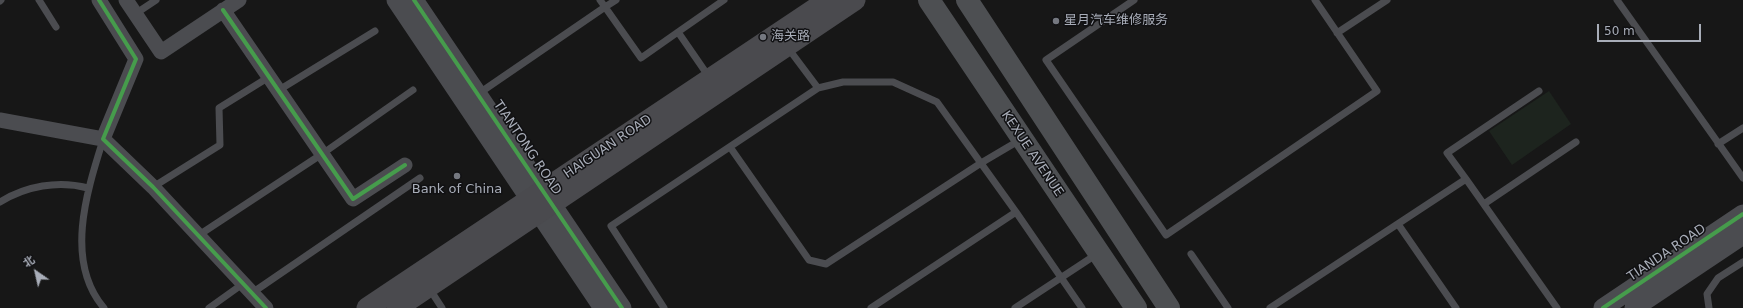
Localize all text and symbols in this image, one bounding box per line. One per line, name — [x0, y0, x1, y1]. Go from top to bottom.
place label: 星月汽车维修服务 — [1064, 13, 1168, 29]
marker: 星月汽车维修服务 — [1051, 16, 1061, 26]
scale bar — [1599, 16, 1703, 42]
text: 50 m — [1604, 24, 1635, 38]
place label: 海关路 — [771, 29, 810, 45]
marker: 海关路 — [758, 32, 768, 42]
street label: TIANTONG ROAD — [490, 98, 564, 198]
street label: KEXUE AVENUE — [998, 108, 1066, 200]
street label: HAIGUAN ROAD — [561, 112, 655, 182]
marker: Bank of China — [452, 171, 462, 181]
place label: Bank of China — [412, 182, 502, 198]
street label: TIANDA ROAD — [1625, 221, 1709, 285]
north arrow — [16, 252, 56, 292]
text: 北 — [21, 253, 37, 270]

